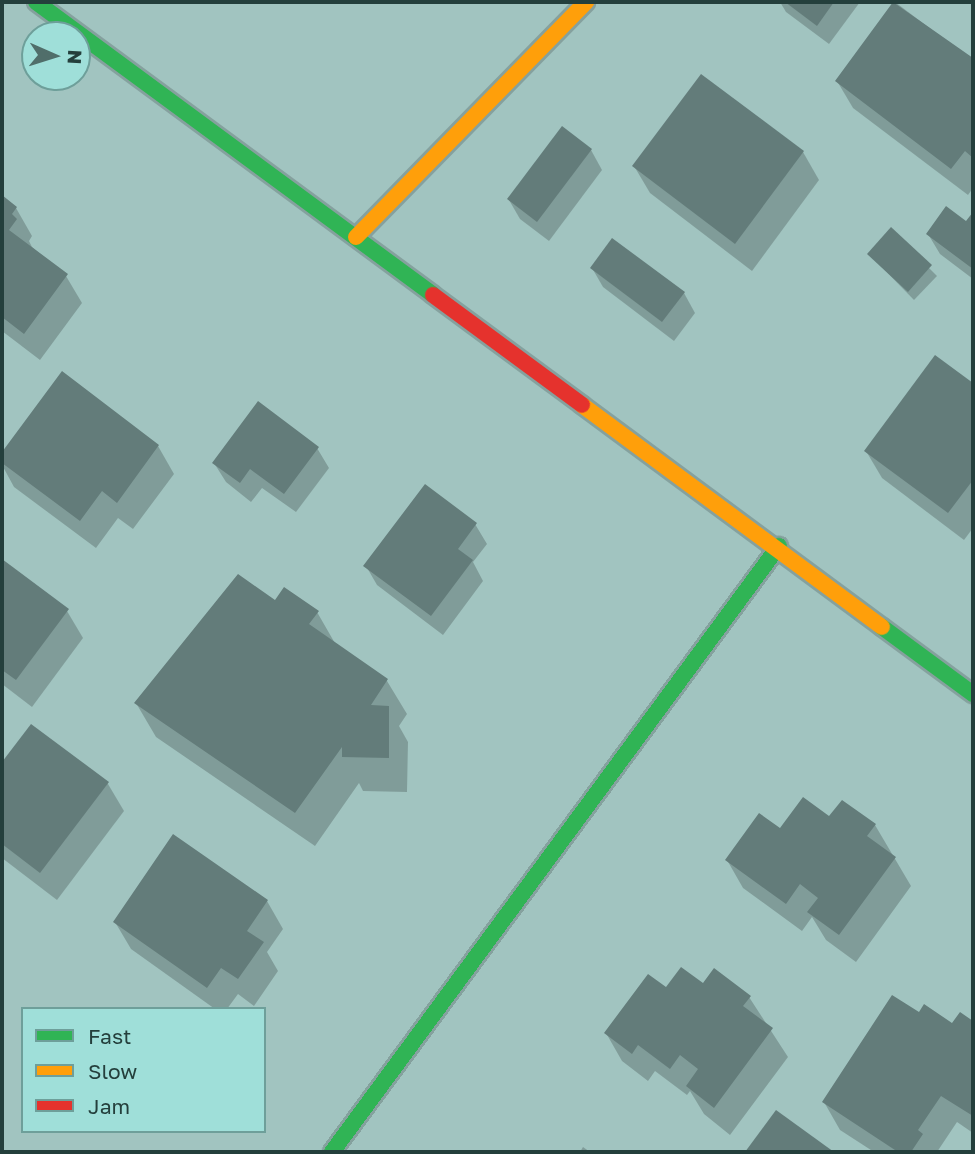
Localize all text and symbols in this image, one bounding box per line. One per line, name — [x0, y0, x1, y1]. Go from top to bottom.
north arrow — [21, 21, 91, 91]
text: N — [64, 49, 87, 65]
legend — [21, 1007, 266, 1133]
text: Fast — [88, 1023, 131, 1049]
text: Slow — [88, 1058, 137, 1084]
text: Jam — [88, 1093, 130, 1119]

